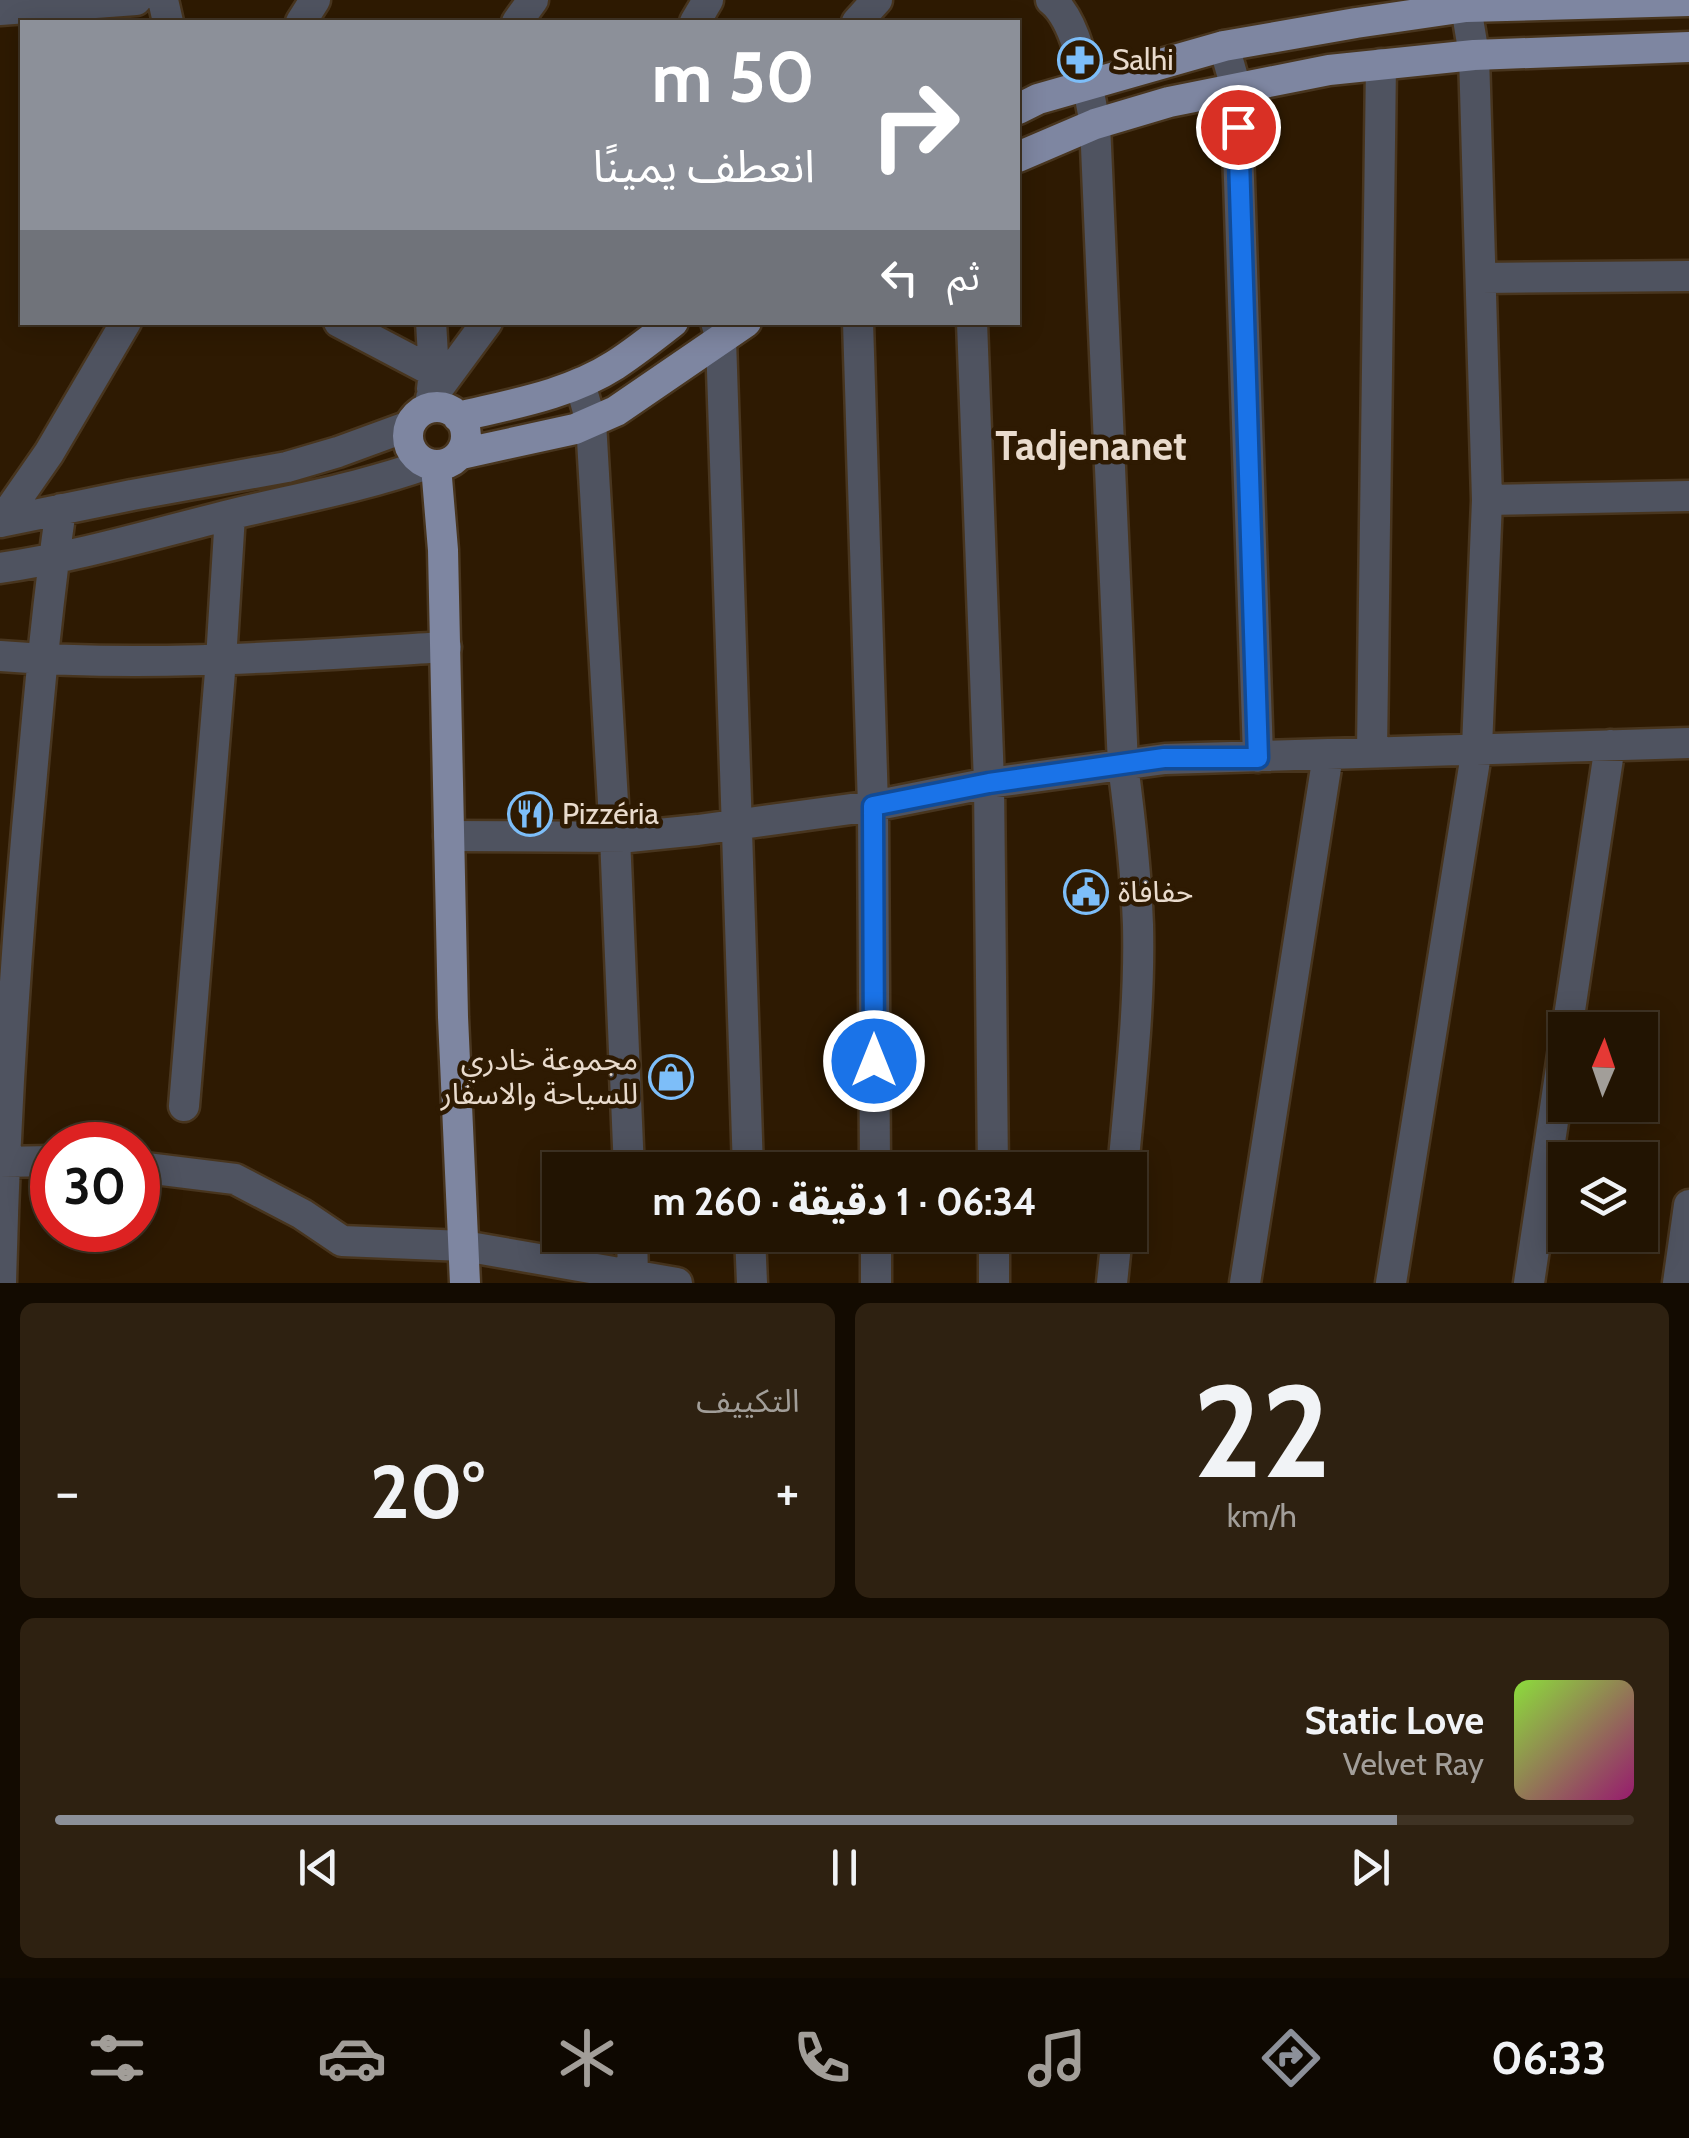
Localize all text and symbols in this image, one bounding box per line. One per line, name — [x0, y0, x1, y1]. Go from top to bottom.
text: 50 m — [651, 34, 815, 120]
pharmacy icon: Salhi — [1057, 37, 1103, 83]
place label: Salhi — [1112, 41, 1174, 78]
icon: right — [850, 60, 980, 190]
pin — [1196, 85, 1281, 170]
icon: arrive — [1211, 100, 1266, 155]
text: انعطف يمينًا — [592, 139, 815, 193]
icon: left — [872, 250, 927, 305]
text: ثم — [947, 253, 980, 300]
district label: Tadjenanet — [995, 421, 1187, 470]
restaurant icon: Pizzéria — [507, 791, 553, 837]
place label: Pizzéria — [562, 795, 659, 832]
public building icon: حفافاة — [1063, 869, 1109, 915]
place label: حفافاة — [1118, 873, 1194, 910]
position arrow — [822, 1009, 926, 1113]
north arrow — [1548, 1012, 1658, 1122]
map controls — [1548, 1012, 1658, 1252]
place label: مجموعة خادري للسياحة والاسفار — [440, 1041, 638, 1112]
shop icon: مجموعة خادري للسياحة والاسفار — [648, 1054, 694, 1100]
speed limit sign: 30 — [30, 1122, 160, 1252]
button: layers — [1548, 1142, 1658, 1252]
text: 06:34 · 1 دقيقة · 260 m — [652, 1178, 1037, 1225]
text: 22 — [1193, 1352, 1331, 1510]
text: التكييف — [696, 1381, 800, 1420]
text: 20° — [370, 1446, 484, 1537]
text: − — [55, 1458, 79, 1525]
text: + — [775, 1458, 800, 1525]
text: km/h — [1227, 1496, 1297, 1535]
text: Static Love — [1305, 1697, 1484, 1744]
text: Velvet Ray — [1343, 1744, 1484, 1783]
icon: previous — [291, 1840, 346, 1895]
icon: pause — [817, 1840, 872, 1895]
icon: next — [1343, 1840, 1398, 1895]
icon: filters — [82, 2023, 152, 2093]
icon: car — [317, 2023, 387, 2093]
icon: climate — [552, 2023, 622, 2093]
icon: phone — [787, 2023, 857, 2093]
icon: music — [1022, 2023, 1092, 2093]
icon: directions — [1256, 2023, 1326, 2093]
text: 06:33 — [1491, 2031, 1607, 2085]

